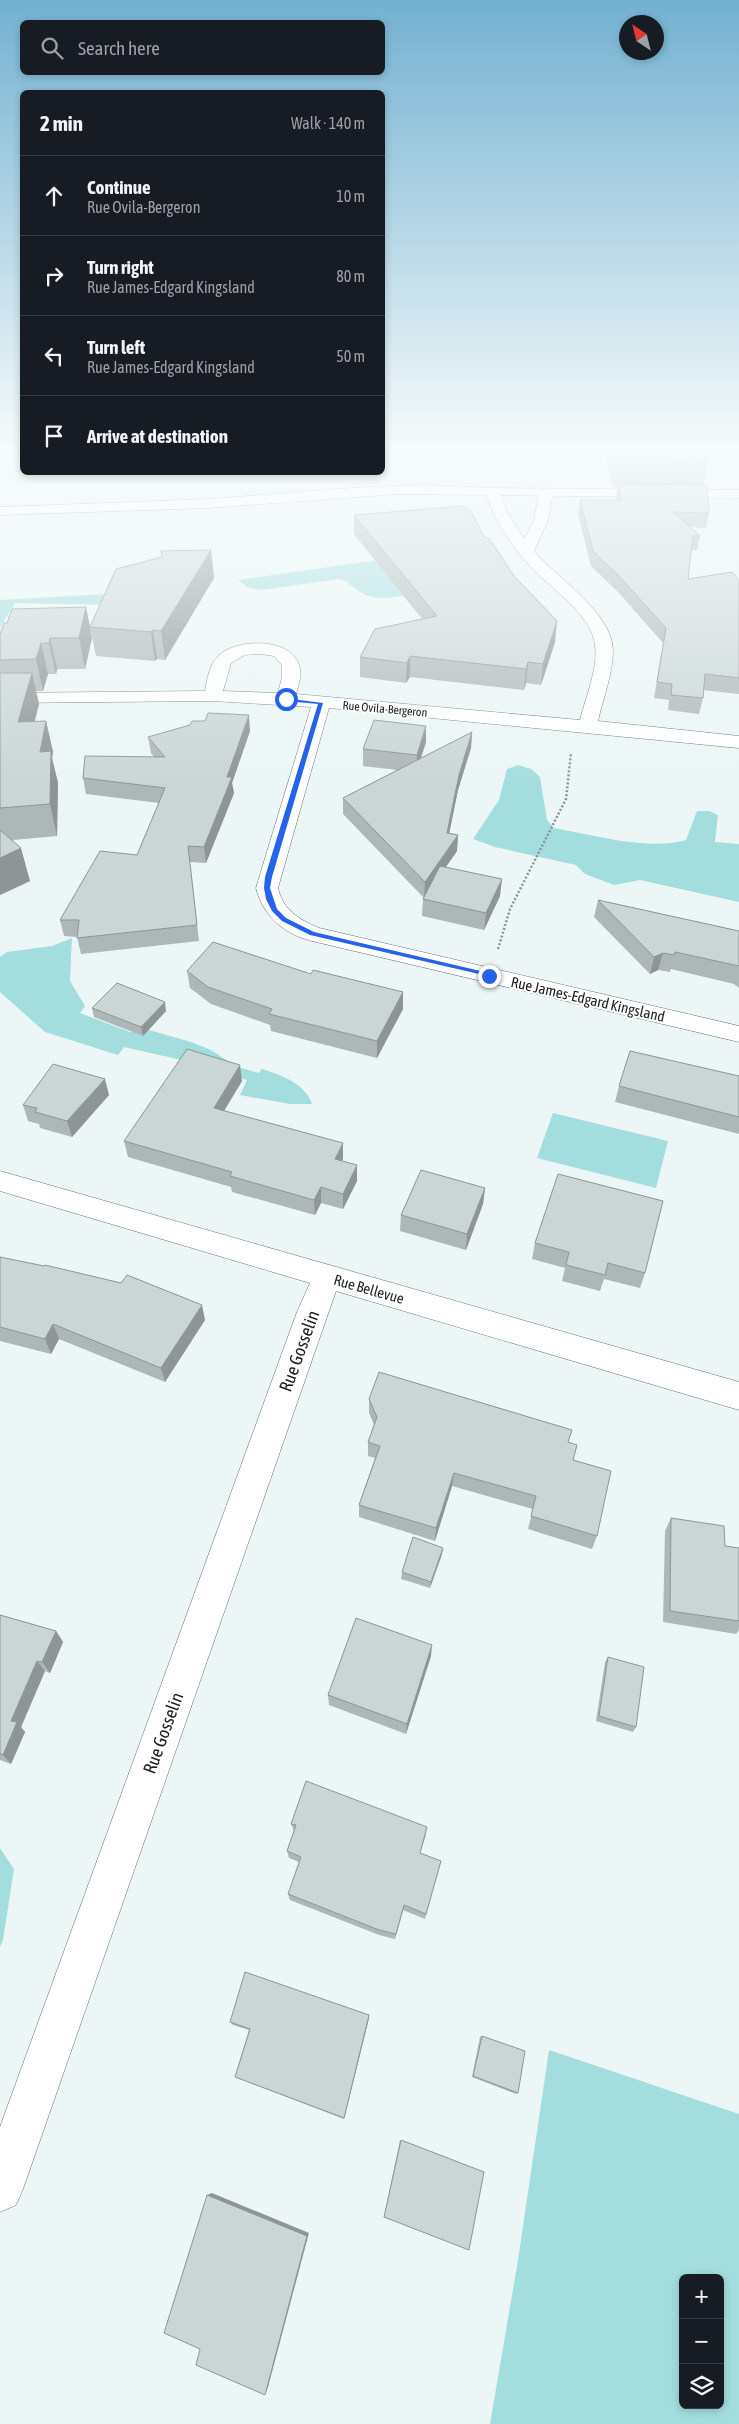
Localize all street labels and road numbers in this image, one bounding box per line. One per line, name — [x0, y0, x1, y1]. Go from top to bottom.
street label: Rue Ovila-Bergeron — [342, 698, 428, 720]
street label: Rue James-Edgard Kingsland — [509, 973, 667, 1025]
street label: Rue Bellevue — [332, 1271, 406, 1307]
street label: Rue Gosselin — [275, 1308, 323, 1394]
street label: Rue Gosselin — [139, 1690, 187, 1776]

